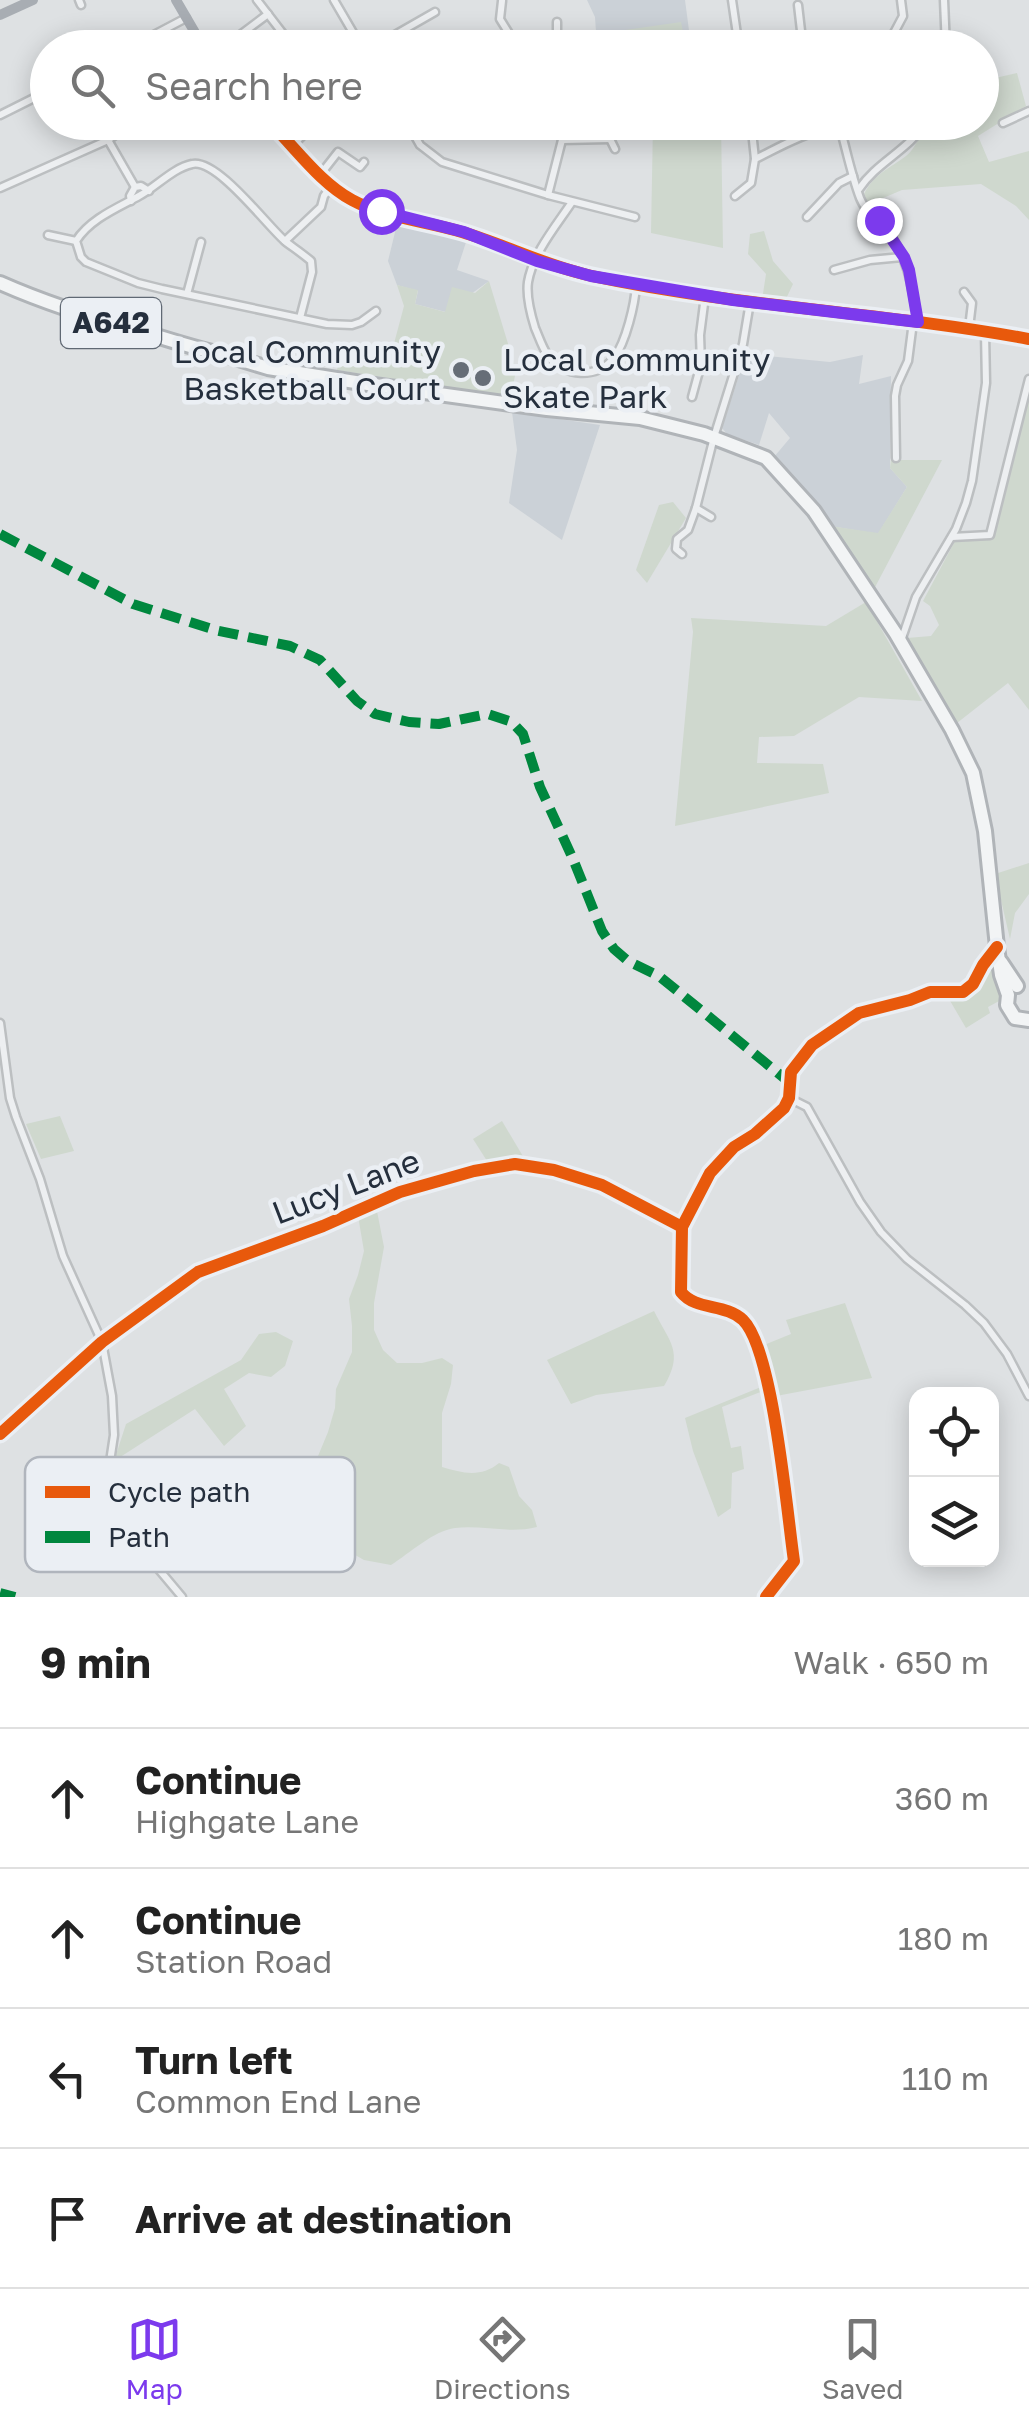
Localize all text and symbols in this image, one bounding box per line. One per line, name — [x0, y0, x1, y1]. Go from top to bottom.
search box — [30, 30, 999, 140]
icon: search — [65, 58, 120, 113]
text: Search here — [145, 63, 363, 108]
route start — [359, 189, 405, 235]
route end — [857, 198, 903, 244]
road number: A642 — [61, 298, 161, 348]
place label: Local Community Basketball Court — [174, 332, 441, 407]
place label: Local Community Skate Park — [503, 340, 771, 415]
marker: Local Community Basketball Court — [450, 359, 472, 381]
marker: Local Community Skate Park — [472, 367, 494, 389]
street label: Lucy Lane — [267, 1141, 425, 1231]
map controls — [909, 1387, 999, 1567]
button: locate — [909, 1387, 999, 1477]
legend — [25, 1457, 355, 1572]
text: Cycle path — [108, 1475, 251, 1508]
button: layers — [909, 1477, 999, 1567]
text: Path — [108, 1520, 170, 1553]
text: 9 min — [40, 1637, 151, 1687]
text: Walk · 650 m — [793, 1643, 989, 1681]
text: Continue — [135, 1757, 301, 1802]
icon: ahead — [40, 1771, 95, 1826]
text: 360 m — [895, 1779, 989, 1817]
text: Highgate Lane — [135, 1802, 359, 1840]
text: Continue — [135, 1897, 301, 1942]
icon: ahead — [40, 1911, 95, 1966]
text: 180 m — [898, 1919, 989, 1957]
text: Station Road — [135, 1942, 332, 1980]
text: Turn left — [135, 2037, 293, 2082]
icon: left — [40, 2051, 95, 2106]
text: 110 m — [902, 2059, 989, 2097]
text: Common End Lane — [135, 2082, 421, 2120]
icon: arrive — [40, 2191, 95, 2246]
text: Arrive at destination — [135, 2196, 512, 2241]
tab: Map — [126, 2312, 183, 2405]
tab: Directions — [434, 2312, 571, 2405]
tab: Saved — [822, 2312, 903, 2405]

